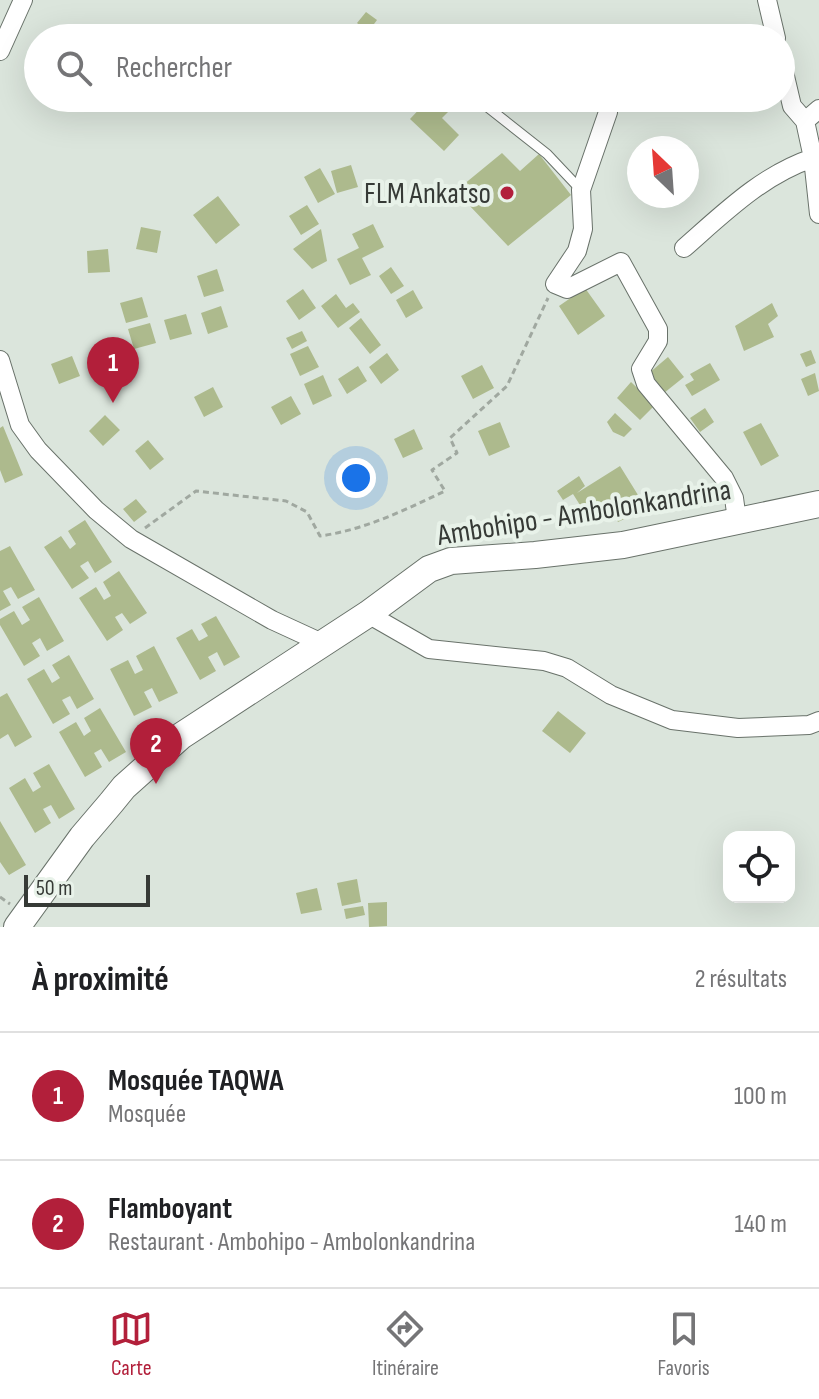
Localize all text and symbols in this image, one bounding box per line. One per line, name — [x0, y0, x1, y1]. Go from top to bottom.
search box — [24, 24, 795, 112]
icon: search — [52, 46, 96, 90]
text: Rechercher — [116, 50, 232, 86]
north arrow — [627, 136, 699, 208]
place label: FLM Ankatso — [364, 176, 491, 212]
marker: FLM Ankatso — [498, 184, 516, 202]
pin: 1 — [87, 337, 139, 403]
your location — [336, 458, 376, 498]
street label: Ambohipo - Ambolonkandrina — [434, 472, 734, 554]
pin: 2 — [130, 718, 182, 784]
map controls — [723, 831, 795, 903]
button: locate — [723, 831, 795, 903]
scale bar — [24, 871, 150, 907]
text: 50 m — [36, 875, 72, 902]
text: À proximité — [32, 959, 169, 1000]
text: 2 résultats — [695, 964, 787, 995]
text: Mosquée TAQWA — [108, 1063, 283, 1099]
text: 1 — [53, 1081, 63, 1112]
text: 100 m — [734, 1081, 787, 1112]
text: Mosquée — [108, 1099, 186, 1130]
text: Flamboyant — [108, 1191, 232, 1227]
text: 2 — [52, 1209, 64, 1240]
text: 140 m — [735, 1209, 787, 1240]
text: Restaurant · Ambohipo - Ambolonkandrina — [108, 1227, 475, 1258]
tab: Carte — [109, 1307, 153, 1382]
tab: Itinéraire — [372, 1307, 439, 1382]
tab: Favoris — [658, 1307, 710, 1382]

